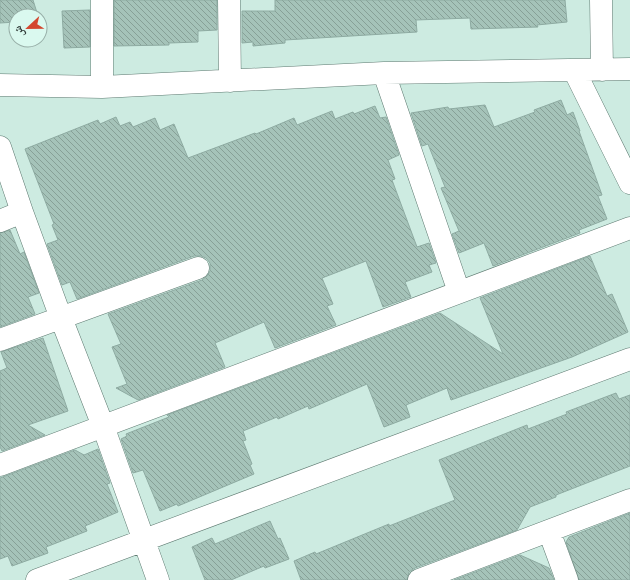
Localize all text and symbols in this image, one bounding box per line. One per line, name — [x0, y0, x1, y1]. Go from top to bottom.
north arrow — [8, 8, 48, 48]
text: ش — [10, 23, 28, 40]

